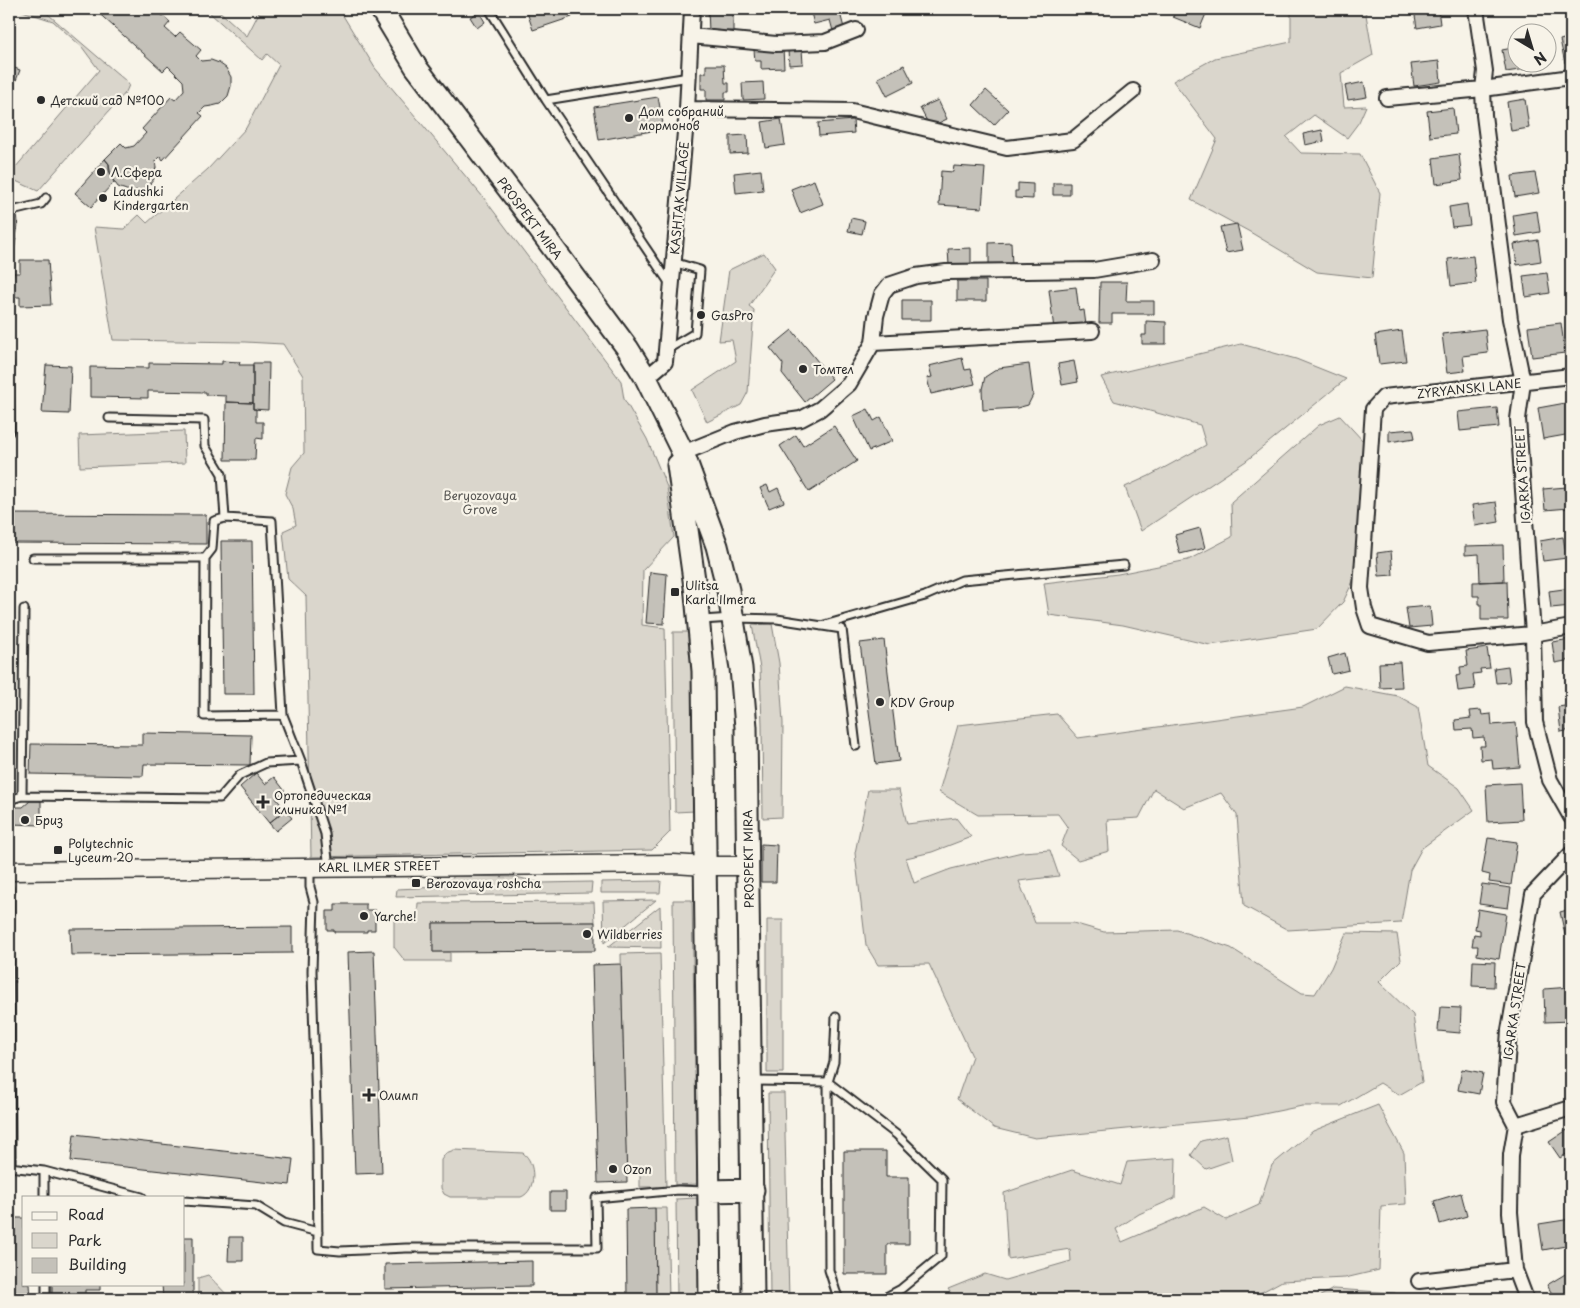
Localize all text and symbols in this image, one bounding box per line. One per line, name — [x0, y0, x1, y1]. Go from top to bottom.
north arrow — [1508, 22, 1558, 72]
text: N — [1529, 47, 1551, 70]
place label: Детский сад №100 — [50, 91, 164, 109]
marker: Детский сад №100 — [35, 94, 47, 106]
place label: Дом собраний мормонов — [638, 102, 724, 134]
marker: Дом собраний мормонов — [623, 112, 635, 124]
street label: KASHTAK VILLAGE — [665, 140, 693, 255]
place label: Л.Сфера — [111, 163, 163, 181]
marker: Л.Сфера — [95, 166, 107, 178]
street label: PROSPEKT MIRA — [493, 173, 567, 263]
place label: Ladushki Kindergarten — [113, 182, 189, 214]
marker: Ladushki Kindergarten — [97, 192, 109, 204]
place label: GasPro — [711, 306, 754, 324]
marker: GasPro — [695, 309, 707, 321]
place label: Томтел — [813, 360, 854, 378]
marker: Томтел — [797, 363, 809, 375]
street label: ZYRYANSKI LANE — [1416, 374, 1523, 402]
street label: IGARKA STREET — [1510, 425, 1534, 525]
park label: Beryozovaya Grove — [443, 486, 517, 518]
place label: Ulitsa Karla Ilmera — [685, 576, 757, 608]
marker: Ulitsa Karla Ilmera — [669, 586, 681, 598]
place label: KDV Group — [890, 693, 954, 711]
marker: KDV Group — [874, 696, 886, 708]
place label: Ортопедическая клиника №1 — [274, 786, 371, 818]
marker: Ортопедическая клиника №1 — [256, 795, 270, 809]
street label: PROSPEKT MIRA — [738, 810, 758, 908]
place label: Бриз — [35, 811, 63, 829]
marker: Бриз — [19, 814, 31, 826]
place label: Polytechnic Lyceum 20 — [68, 834, 134, 866]
marker: Polytechnic Lyceum 20 — [52, 844, 64, 856]
street label: KARL ILMER STREET — [318, 856, 441, 876]
place label: Berozovaya roshcha — [426, 874, 542, 892]
marker: Berozovaya roshcha — [410, 877, 422, 889]
place label: Yarche! — [374, 907, 417, 925]
marker: Yarche! — [358, 910, 370, 922]
place label: Wildberries — [597, 925, 663, 943]
marker: Wildberries — [581, 928, 593, 940]
street label: IGARKA STREET — [1498, 960, 1530, 1061]
place label: Олимп — [379, 1086, 418, 1104]
marker: Олимп — [363, 1089, 375, 1101]
place label: Ozon — [623, 1160, 652, 1178]
marker: Ozon — [607, 1163, 619, 1175]
legend — [22, 1196, 185, 1286]
text: Road — [68, 1202, 104, 1225]
text: Park — [68, 1228, 102, 1251]
text: Building — [68, 1252, 127, 1275]

